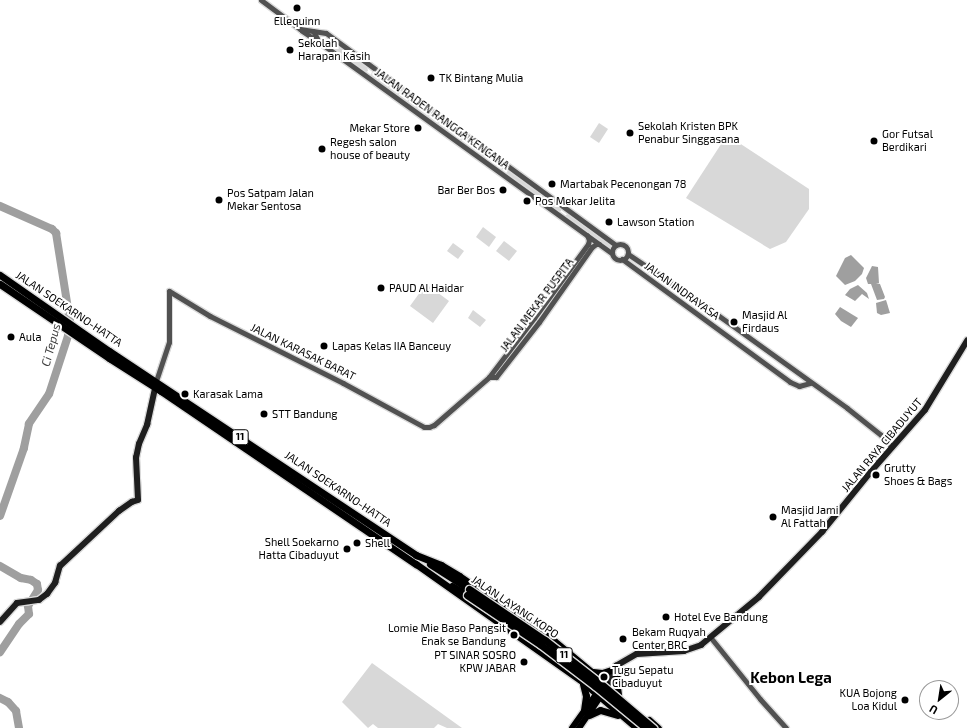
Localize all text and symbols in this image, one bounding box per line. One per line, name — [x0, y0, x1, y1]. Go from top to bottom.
marker: Ellequinn — [292, 3, 302, 13]
place label: Ellequinn — [274, 14, 320, 28]
place label: Sekolah Harapan Kasih — [298, 37, 370, 63]
marker: Sekolah Harapan Kasih — [285, 45, 295, 55]
street label: JALAN RADEN RANGGA KENCANA — [372, 66, 512, 172]
place label: TK Bintang Mulia — [439, 71, 523, 85]
marker: TK Bintang Mulia — [426, 73, 436, 83]
place label: Sekolah Kristen BPK Penabur Singgasana — [638, 120, 740, 146]
place label: Mekar Store — [349, 121, 410, 135]
marker: Mekar Store — [413, 123, 423, 133]
marker: Sekolah Kristen BPK Penabur Singgasana — [625, 128, 635, 138]
place label: Gor Futsal Berdikari — [882, 128, 933, 154]
place label: Regesh salon house of beauty — [330, 136, 410, 162]
marker: Gor Futsal Berdikari — [869, 136, 879, 146]
marker: Regesh salon house of beauty — [317, 144, 327, 154]
place label: Martabak Pecenongan 78 — [560, 177, 687, 191]
marker: Martabak Pecenongan 78 — [547, 179, 557, 189]
place label: Bar Ber Bos — [437, 183, 495, 197]
marker: Bar Ber Bos — [498, 185, 508, 195]
place label: Pos Satpam Jalan Mekar Sentosa — [227, 187, 314, 213]
place label: Pos Mekar Jelita — [535, 194, 616, 208]
marker: Pos Satpam Jalan Mekar Sentosa — [214, 195, 224, 205]
marker: Pos Mekar Jelita — [522, 196, 532, 206]
place label: Lawson Station — [617, 215, 694, 229]
marker: Lawson Station — [604, 217, 614, 227]
street label: JALAN MEKAR PUSPITA — [498, 256, 576, 354]
street label: JALAN INDRAYASA — [642, 259, 722, 323]
street label: JALAN SOEKARNO-HATTA — [13, 268, 125, 350]
place label: PAUD Al Haidar — [389, 281, 464, 295]
marker: PAUD Al Haidar — [376, 283, 386, 293]
place label: Masjid Al Firdaus — [742, 309, 788, 335]
marker: Masjid Al Firdaus — [729, 317, 739, 327]
street label: JALAN KARASAK BARAT — [248, 321, 358, 383]
water label: Ci Tepus — [38, 322, 64, 368]
place label: Aula — [19, 330, 41, 344]
marker: Aula — [6, 332, 16, 342]
place label: Lapas Kelas IIA Banceuy — [332, 339, 451, 353]
marker: Lapas Kelas IIA Banceuy — [319, 341, 329, 351]
place label: Karasak Lama — [193, 387, 263, 401]
marker: Karasak Lama — [180, 389, 190, 399]
street label: JALAN RAYA CIBADUYUT — [839, 395, 925, 495]
place label: STT Bandung — [272, 407, 338, 421]
marker: STT Bandung — [259, 409, 269, 419]
road number: 11 — [231, 429, 249, 445]
street label: JALAN SOEKARNO-HATTA — [282, 448, 394, 530]
place label: Grutty Shoes & Bags — [884, 462, 952, 488]
marker: Grutty Shoes & Bags — [871, 470, 881, 480]
place label: Masjid Jami Al Fattah — [781, 504, 839, 530]
marker: Masjid Jami Al Fattah — [768, 512, 778, 522]
place label: Shell Soekarno Hatta Cibaduyut — [259, 536, 339, 562]
place label: Shell — [365, 536, 390, 550]
marker: Shell — [352, 538, 362, 548]
marker: Shell Soekarno Hatta Cibaduyut — [342, 544, 352, 554]
street label: JALAN LAYANG KOPO — [469, 573, 561, 641]
place label: Hotel Eve Bandung — [674, 610, 768, 624]
marker: Hotel Eve Bandung — [661, 612, 671, 622]
place label: Lomie Mie Baso Pangsit Enak se Bandung — [388, 622, 506, 648]
place label: Bekam Ruqyah Center BRC — [632, 626, 706, 652]
marker: Lomie Mie Baso Pangsit Enak se Bandung — [509, 630, 519, 640]
marker: Bekam Ruqyah Center BRC — [617, 633, 629, 645]
road number: 11 — [555, 647, 573, 663]
place label: PT SINAR SOSRO KPW JABAR — [434, 649, 516, 675]
marker: PT SINAR SOSRO KPW JABAR — [519, 657, 529, 667]
place label: Tugu Sepatu Cibaduyut — [612, 664, 674, 690]
district label: Kebon Lega — [750, 669, 832, 687]
marker: Tugu Sepatu Cibaduyut — [599, 672, 609, 682]
north arrow — [919, 680, 959, 720]
place label: KUA Bojong Loa Kidul — [839, 687, 897, 713]
marker: KUA Bojong Loa Kidul — [900, 695, 910, 705]
text: U — [927, 702, 940, 717]

